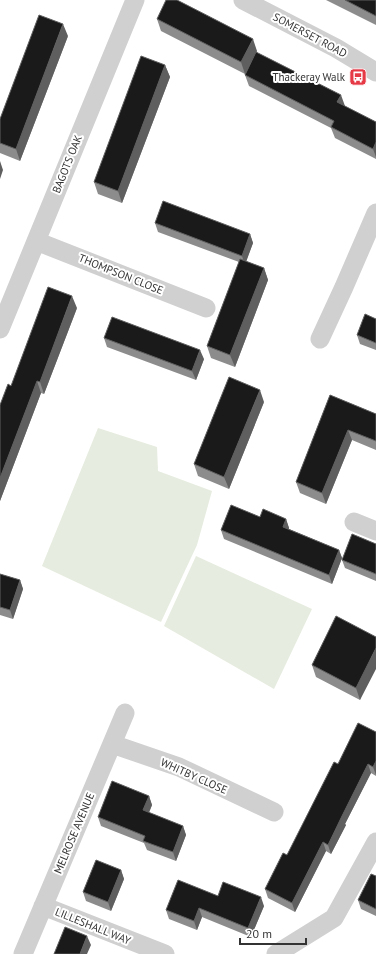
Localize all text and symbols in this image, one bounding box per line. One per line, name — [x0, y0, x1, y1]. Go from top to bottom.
street label: SOMERSET ROAD — [271, 10, 349, 60]
bus stop icon: Thackeray Walk — [348, 67, 368, 87]
place label: Thackeray Walk — [272, 70, 346, 84]
street label: BAGOTS OAK — [49, 133, 85, 195]
street label: THOMPSON CLOSE — [77, 251, 165, 297]
street label: WHITBY CLOSE — [158, 755, 230, 797]
street label: MELROSE AVENUE — [51, 790, 97, 876]
street label: LILLESHALL WAY — [53, 905, 134, 948]
scale bar — [240, 920, 306, 946]
text: 20 m — [246, 926, 272, 941]

